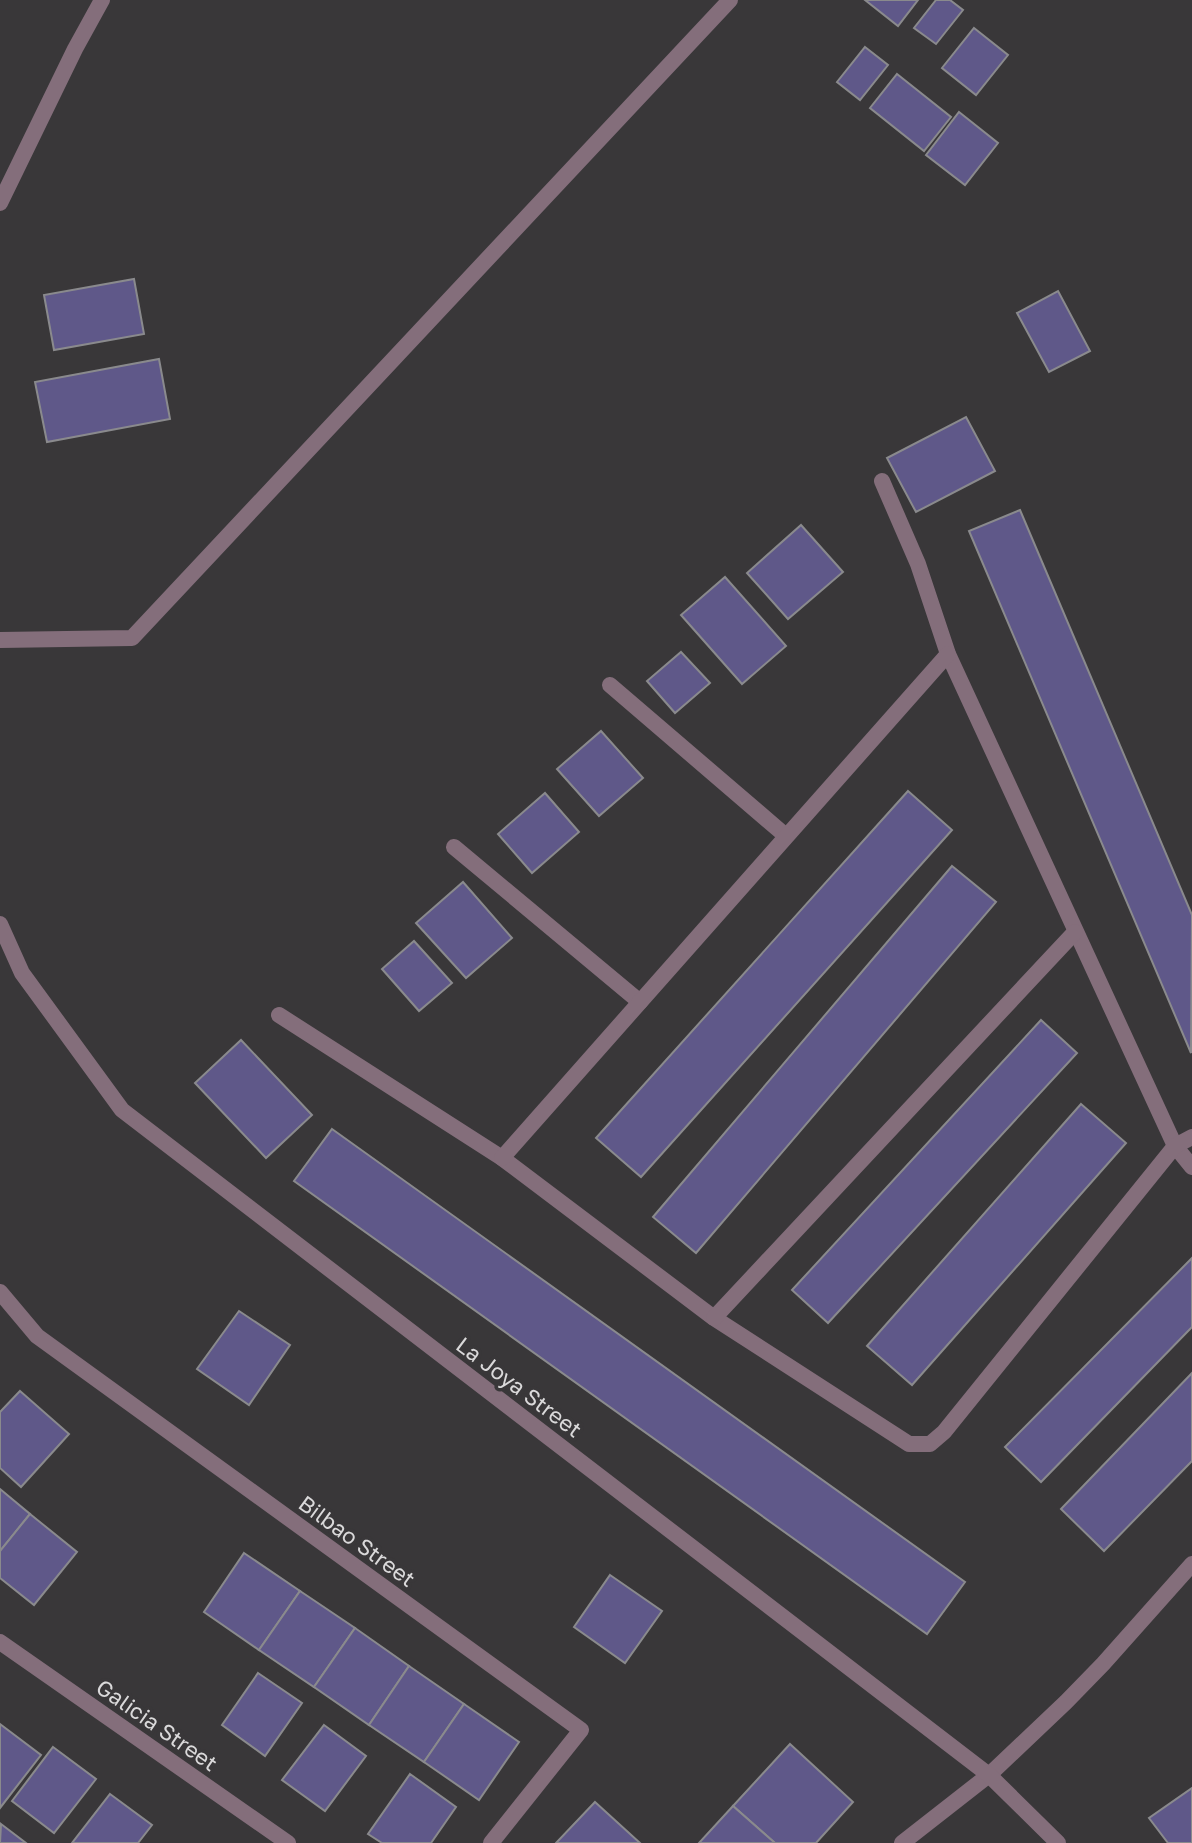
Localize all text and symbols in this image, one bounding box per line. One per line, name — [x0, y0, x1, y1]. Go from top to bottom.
street label: La Joya Street — [451, 1331, 587, 1443]
street label: Bilbao Street — [294, 1489, 421, 1592]
street label: Galicia Street — [91, 1673, 223, 1776]

